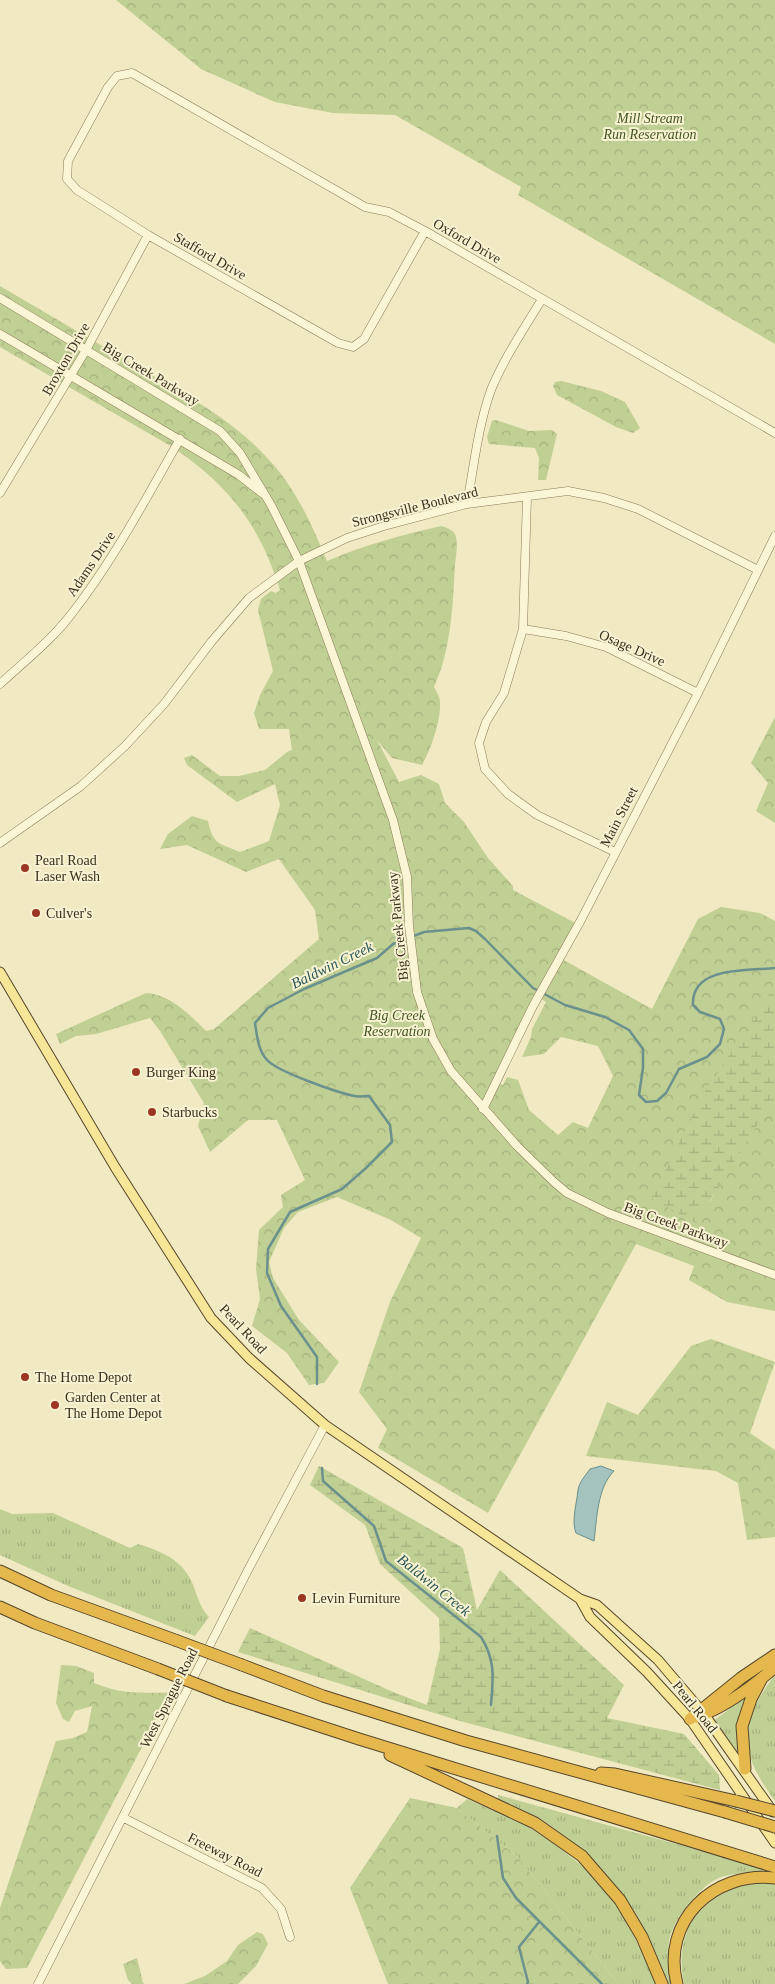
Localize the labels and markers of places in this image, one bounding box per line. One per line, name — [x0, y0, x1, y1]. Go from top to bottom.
place label: Pearl Road Laser Wash — [35, 853, 100, 884]
marker: Pearl Road Laser Wash — [19, 862, 31, 874]
place label: Culver's — [46, 906, 92, 921]
marker: Culver's — [30, 907, 42, 919]
place label: Burger King — [146, 1065, 216, 1080]
marker: Burger King — [130, 1066, 142, 1078]
place label: Starbucks — [162, 1105, 217, 1120]
marker: Starbucks — [146, 1106, 158, 1118]
place label: The Home Depot — [35, 1370, 132, 1385]
marker: The Home Depot — [19, 1371, 31, 1383]
place label: Garden Center at The Home Depot — [65, 1390, 162, 1421]
marker: Garden Center at The Home Depot — [49, 1399, 61, 1411]
place label: Levin Furniture — [312, 1591, 400, 1606]
marker: Levin Furniture — [296, 1592, 308, 1604]

